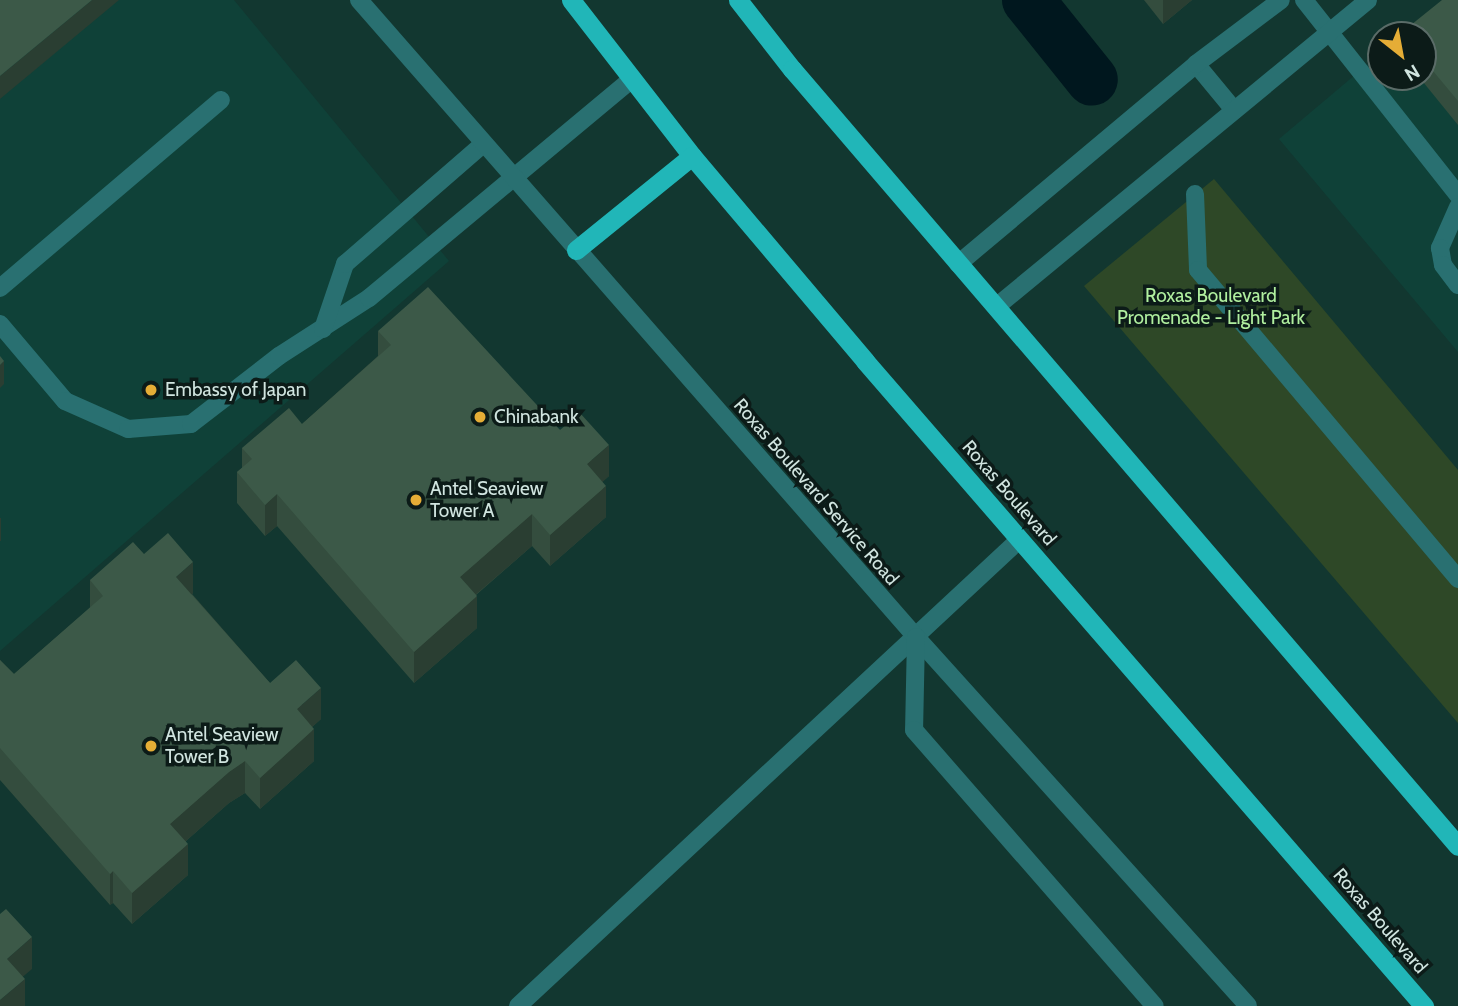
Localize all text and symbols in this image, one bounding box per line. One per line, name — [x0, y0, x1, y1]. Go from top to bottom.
north arrow — [1367, 21, 1437, 91]
text: N — [1400, 59, 1424, 86]
park label: Roxas Boulevard Promenade - Light Park — [1117, 285, 1305, 329]
place label: Embassy of Japan — [165, 379, 306, 401]
marker: Embassy of Japan — [143, 382, 159, 398]
street label: Roxas Boulevard Service Road — [729, 394, 903, 590]
place label: Chinabank — [494, 406, 579, 428]
marker: Chinabank — [472, 409, 488, 425]
street label: Roxas Boulevard — [957, 436, 1061, 550]
place label: Antel Seaview Tower A — [430, 478, 543, 522]
marker: Antel Seaview Tower A — [408, 492, 424, 508]
place label: Antel Seaview Tower B — [165, 724, 278, 768]
marker: Antel Seaview Tower B — [143, 738, 159, 754]
street label: Roxas Boulevard — [1328, 864, 1432, 978]

